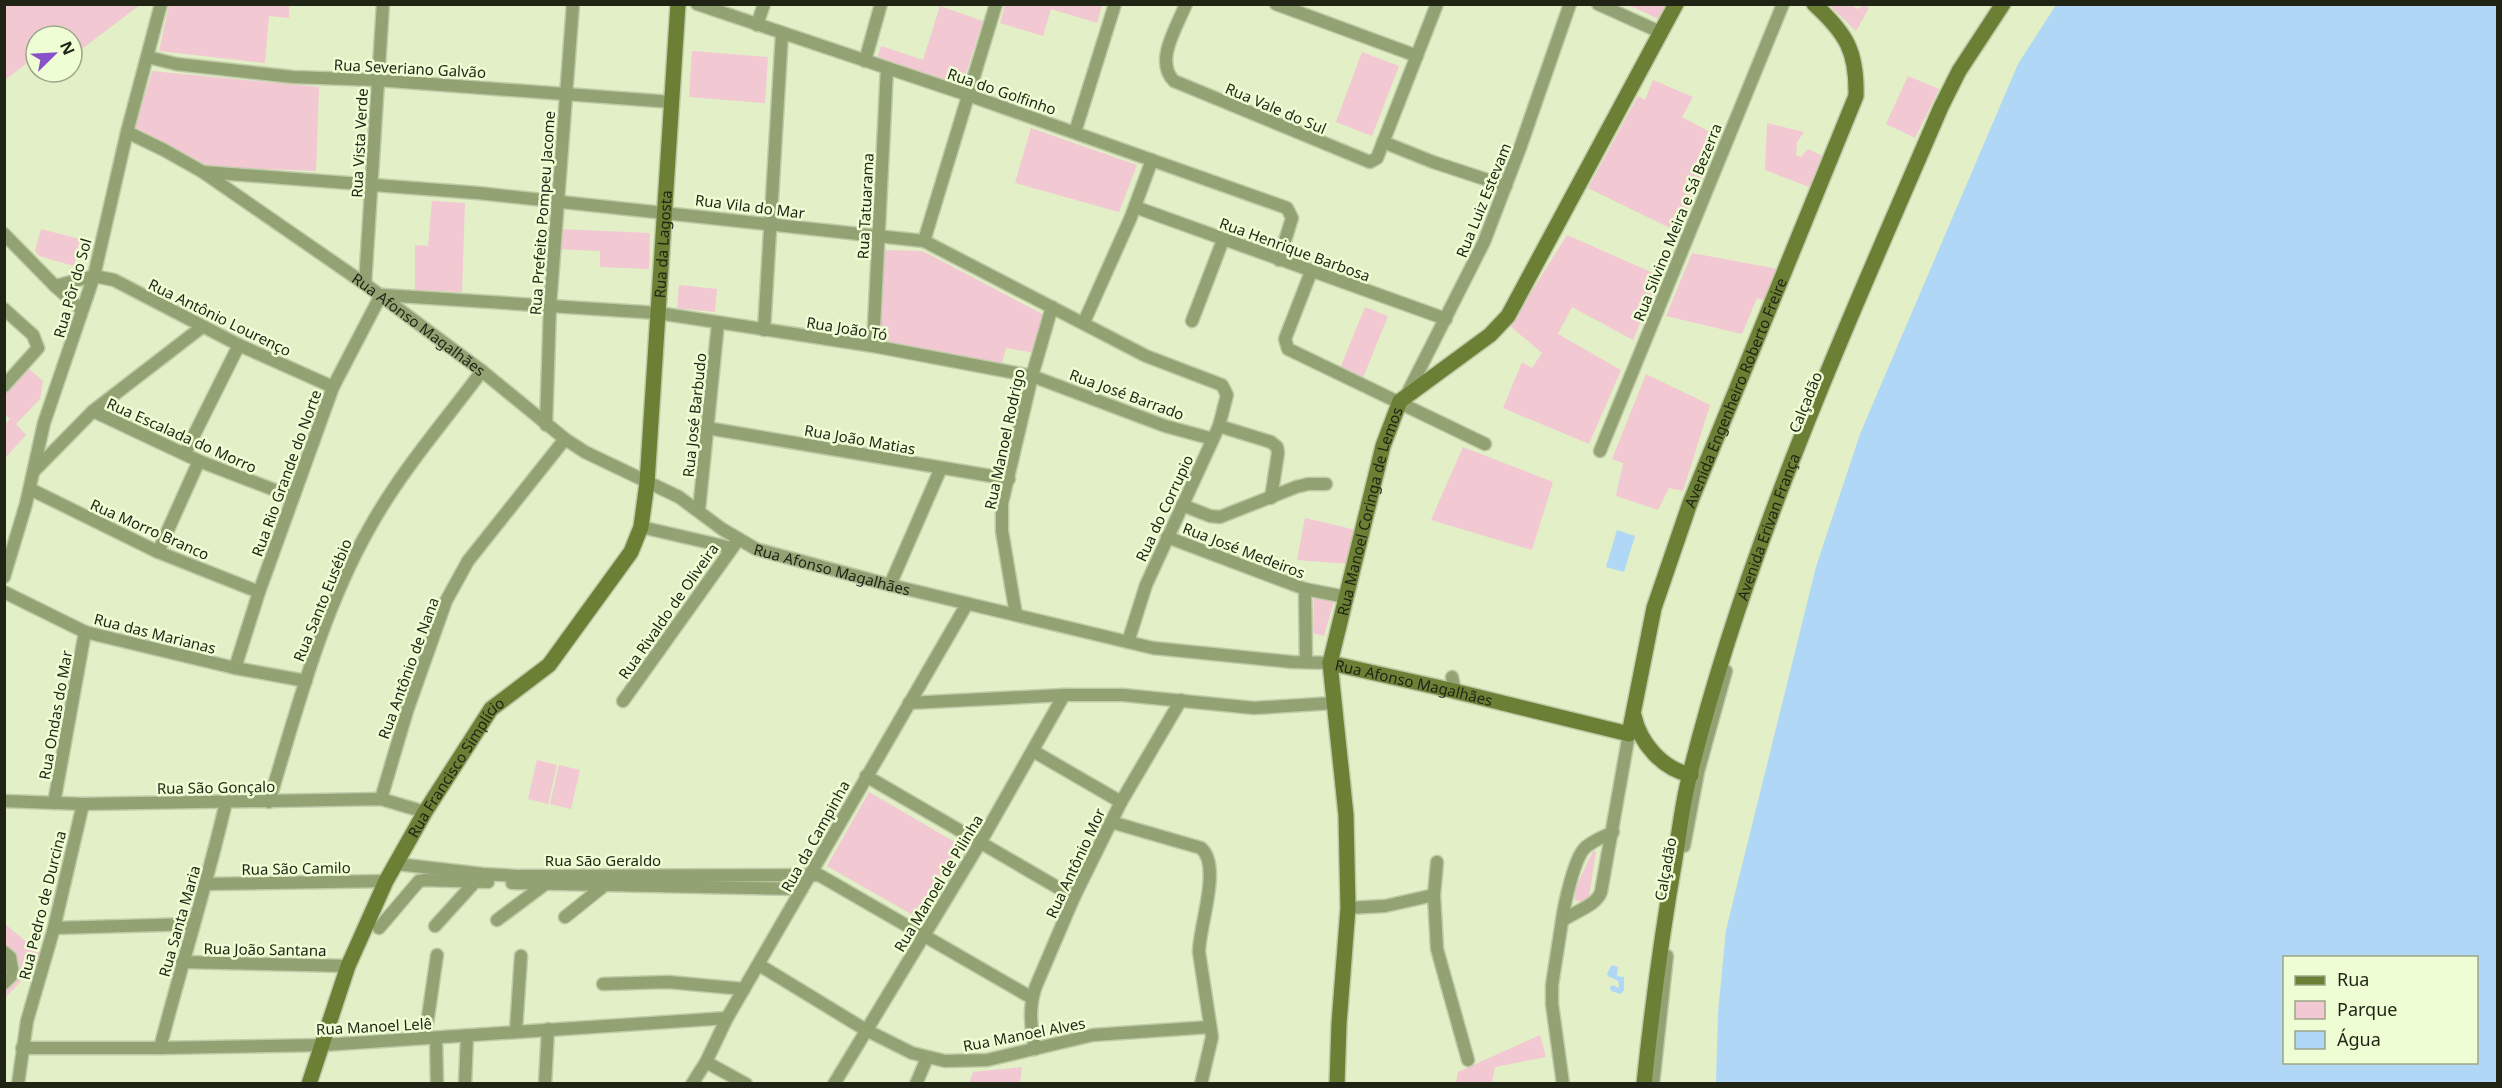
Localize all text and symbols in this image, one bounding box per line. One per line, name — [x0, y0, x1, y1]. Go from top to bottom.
north arrow — [24, 24, 84, 84]
text: N — [55, 37, 80, 58]
street label: Rua Severiano Galvão — [333, 54, 487, 82]
street label: Rua do Golfinho — [945, 63, 1059, 119]
street label: Rua Vale do Sul — [1222, 78, 1330, 138]
street label: Rua Vista Verde — [346, 88, 372, 198]
street label: Rua Prefeito Pompeu Jacome — [525, 110, 559, 316]
street label: Rua Silvino Meira e Sá Bezerra — [1628, 120, 1726, 324]
street label: Rua Luiz Estevam — [1451, 140, 1515, 260]
street label: Rua Tatuarama — [852, 152, 878, 260]
street label: Rua Vila do Mar — [694, 189, 806, 223]
street label: Rua da Lagosta — [649, 190, 676, 299]
street label: Rua Henrique Barbosa — [1217, 212, 1373, 286]
street label: Rua Pôr do Sol — [48, 236, 96, 340]
street label: Rua Afonso Magalhães — [348, 268, 490, 380]
street label: Rua Antônio Lourenço — [145, 274, 295, 360]
street label: Avenida Engenheiro Roberto Freire — [1679, 275, 1791, 511]
street label: Rua João Tó — [805, 312, 889, 344]
street label: Rua José Barbudo — [678, 352, 710, 478]
street label: Rua José Barrado — [1067, 364, 1187, 424]
street label: Rua Manoel Rodrigo — [979, 367, 1029, 511]
street label: Calçadão — [1784, 369, 1826, 435]
street label: Rua Rio Grande do Norte — [247, 387, 325, 559]
street label: Rua Escalada do Morro — [104, 393, 260, 477]
street label: Rua Manoel Coringa de Lemos — [1332, 404, 1407, 618]
street label: Rua João Matias — [803, 419, 917, 459]
street label: Avenida Erivan França — [1732, 450, 1804, 603]
street label: Rua do Corrupio — [1131, 451, 1197, 565]
street label: Rua Morro Branco — [87, 494, 213, 564]
street label: Rua José Medeiros — [1180, 517, 1308, 583]
street label: Rua Santo Eusébio — [288, 536, 356, 664]
street label: Rua Rivaldo de Oliveira — [613, 539, 723, 683]
street label: Rua Afonso Magalhães — [752, 539, 913, 600]
street label: Rua Antônio de Nana — [373, 594, 443, 742]
street label: Rua das Marianas — [92, 608, 218, 658]
street label: Rua Ondas do Mar — [34, 649, 76, 781]
street label: Rua Afonso Magalhães — [1333, 654, 1495, 710]
street label: Rua Francisco Simplício — [403, 693, 508, 841]
street label: Rua São Gonçalo — [157, 776, 275, 798]
street label: Rua da Campinha — [776, 777, 854, 895]
street label: Rua Antônio Mor — [1041, 805, 1109, 921]
street label: Rua Manoel de Pilinha — [889, 811, 987, 955]
street label: Rua Pedro de Durcina — [14, 828, 70, 982]
street label: Calçadão — [1650, 836, 1680, 902]
street label: Rua São Geraldo — [545, 850, 661, 870]
street label: Rua São Camilo — [241, 857, 351, 879]
street label: Rua Santa Maria — [154, 863, 204, 979]
street label: Rua João Santana — [203, 938, 327, 960]
legend — [2283, 956, 2478, 1064]
text: Rua — [2337, 967, 2369, 991]
text: Parque — [2337, 997, 2397, 1021]
street label: Rua Manoel Alves — [961, 1012, 1087, 1056]
street label: Rua Manoel Lelê — [315, 1013, 433, 1039]
text: Água — [2337, 1027, 2381, 1051]

